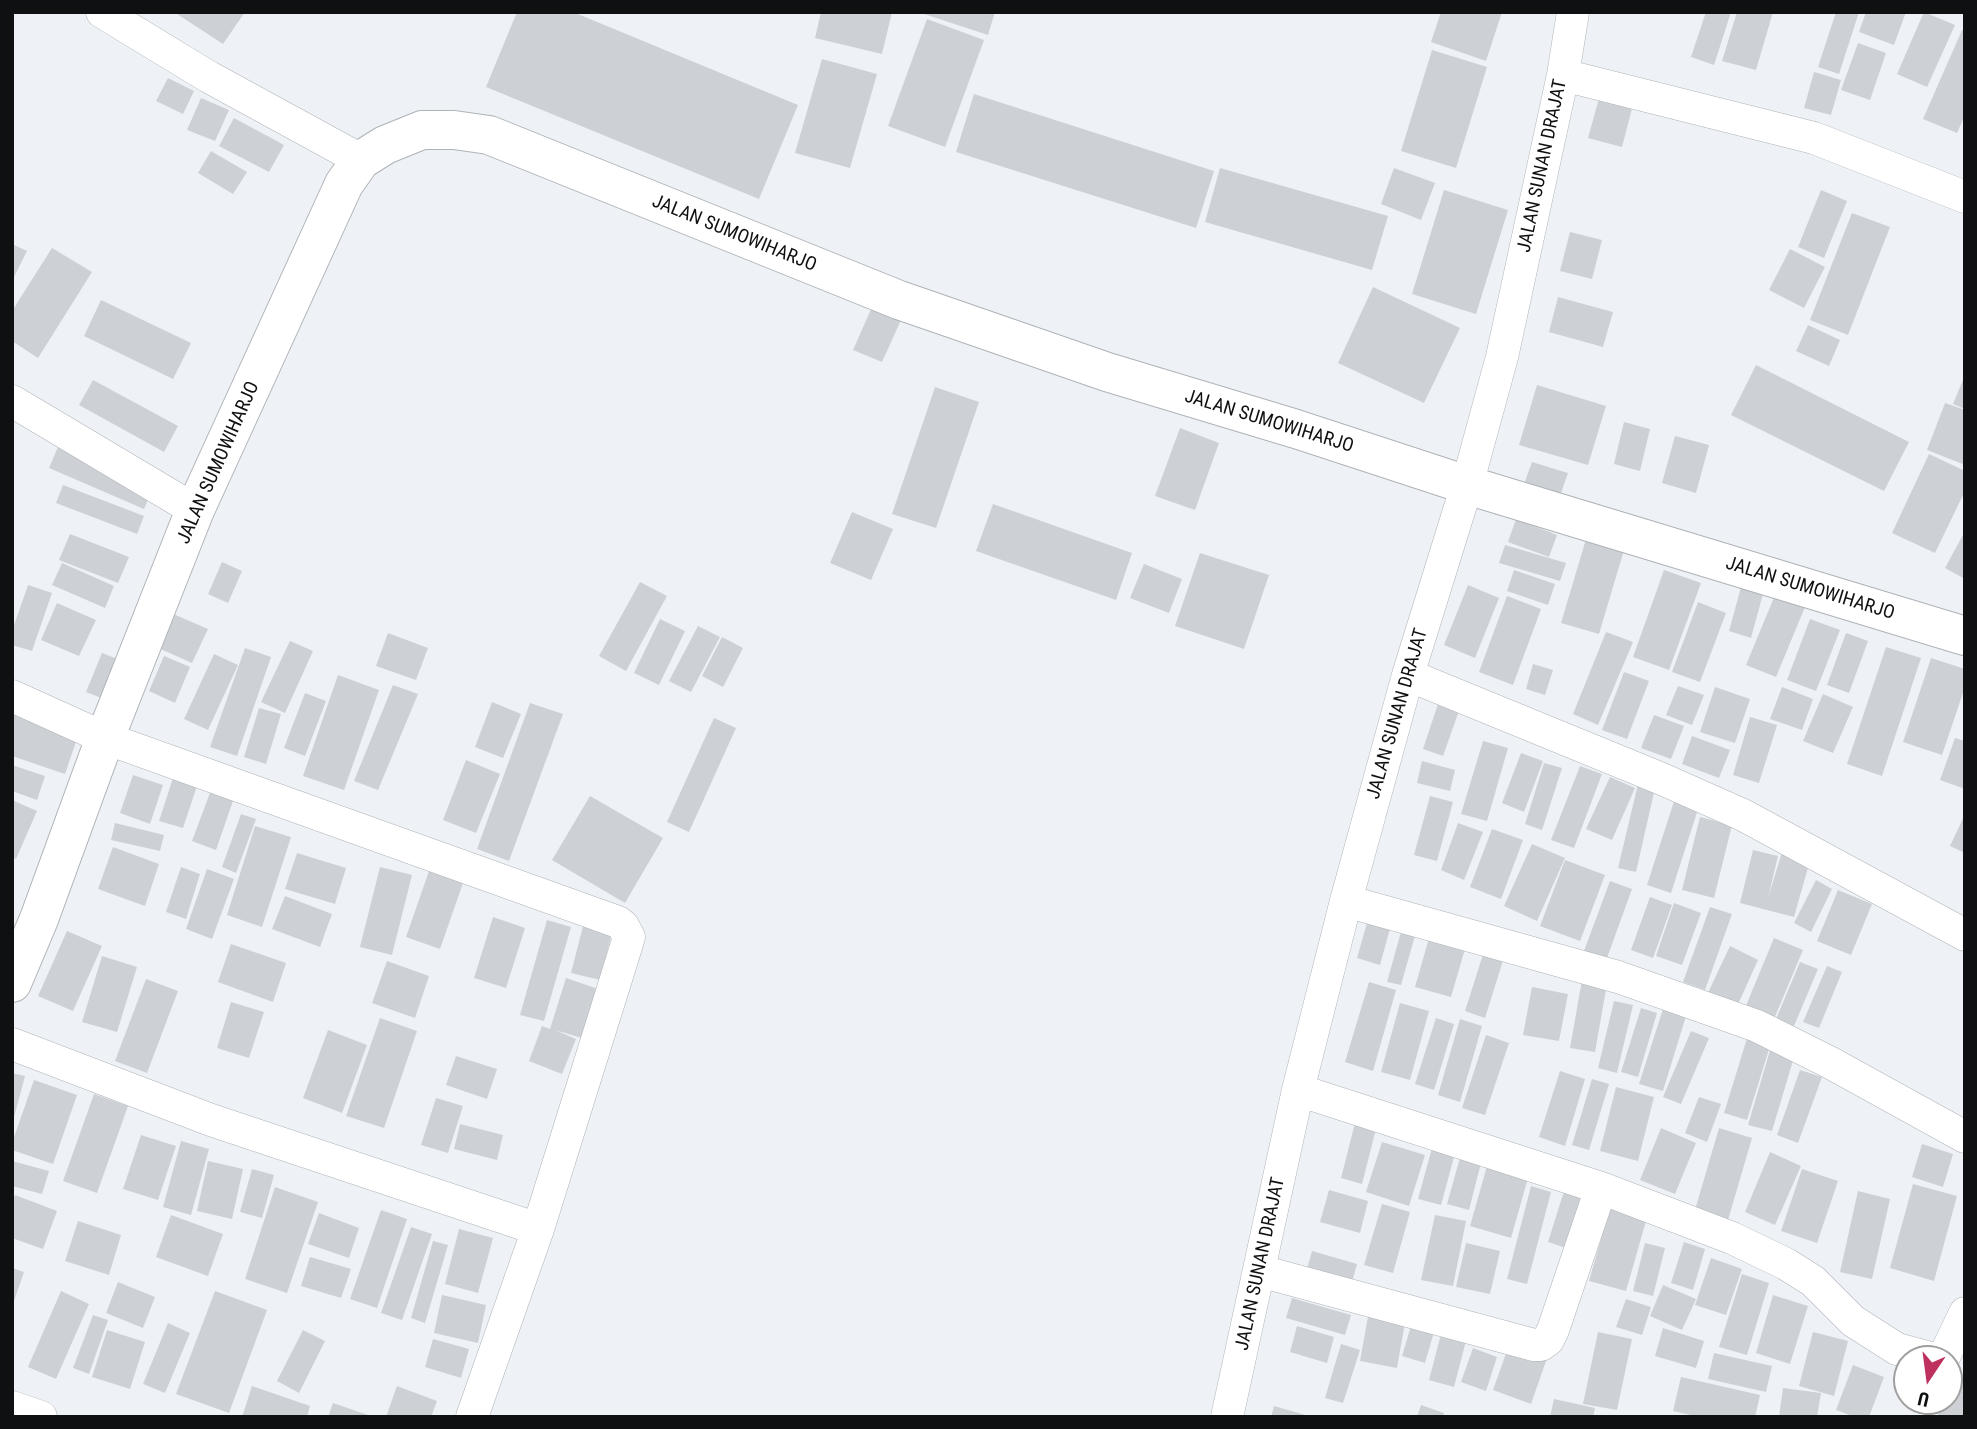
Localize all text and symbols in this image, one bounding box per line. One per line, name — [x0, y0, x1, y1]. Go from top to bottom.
street label: JALAN SUNAN DRAJAT — [1514, 77, 1572, 255]
street label: JALAN SUMOWIHARJO — [648, 191, 820, 277]
street label: JALAN SUMOWIHARJO — [173, 378, 265, 548]
street label: JALAN SUMOWIHARJO — [1182, 385, 1356, 459]
street label: JALAN SUMOWIHARJO — [1723, 552, 1897, 626]
street label: JALAN SUNAN DRAJAT — [1363, 626, 1433, 802]
street label: JALAN SUNAN DRAJAT — [1232, 1175, 1290, 1353]
north arrow — [1893, 1345, 1963, 1415]
text: U — [1916, 1387, 1931, 1411]

